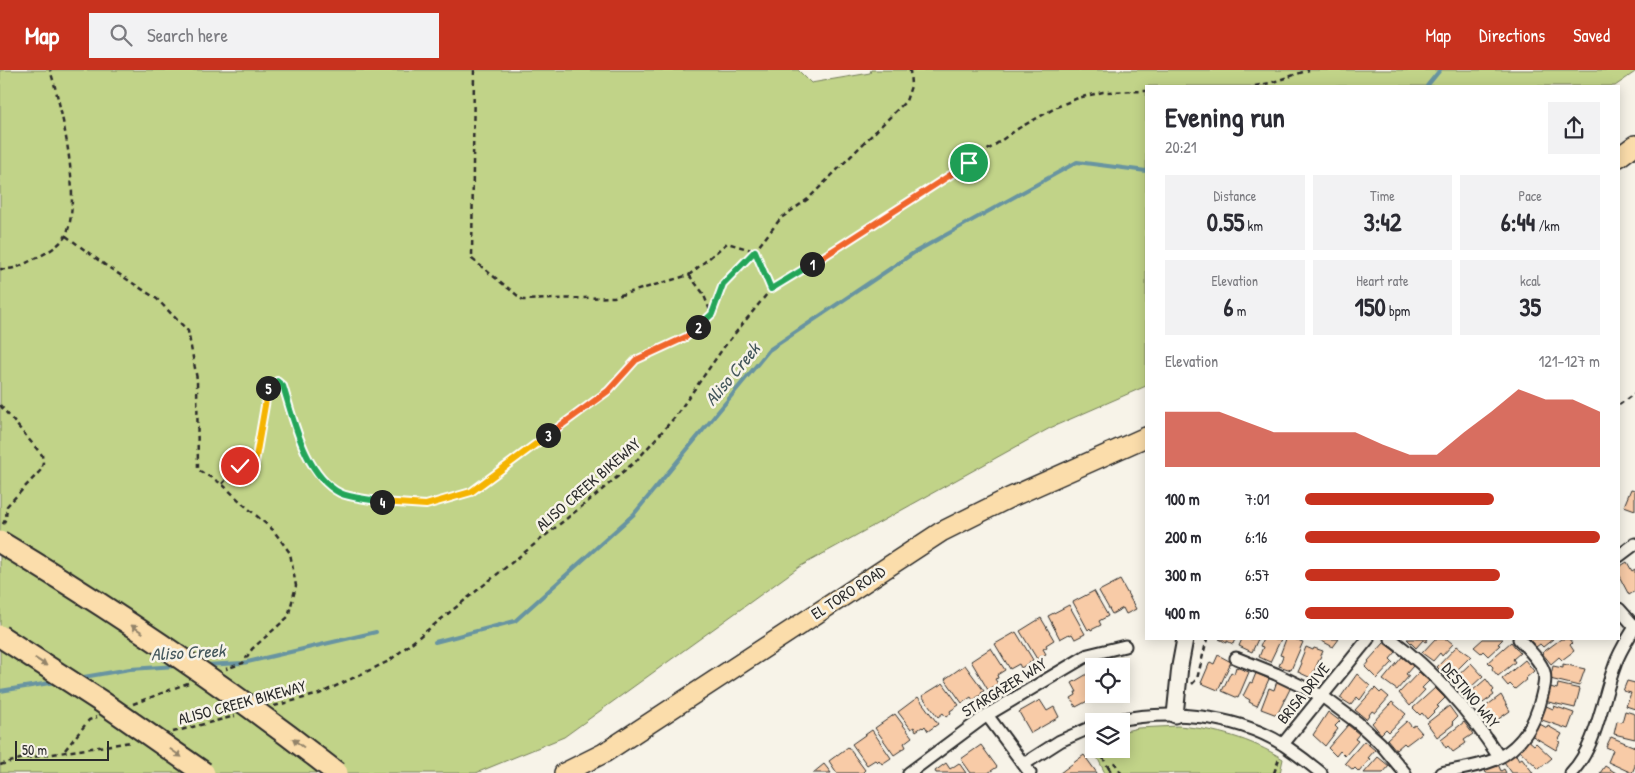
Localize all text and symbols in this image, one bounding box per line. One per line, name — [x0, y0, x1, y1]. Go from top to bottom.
search box — [89, 13, 439, 58]
text: Map — [25, 19, 59, 51]
icon: search — [107, 21, 135, 49]
text: Search here — [147, 22, 228, 48]
text: Map — [1426, 23, 1451, 48]
text: Directions — [1479, 23, 1545, 48]
text: Saved — [1573, 23, 1610, 48]
text: Evening run — [1165, 98, 1285, 136]
button: share — [1548, 102, 1600, 154]
text: 20:21 — [1165, 136, 1197, 158]
pin — [948, 142, 990, 184]
icon: arrive — [955, 149, 983, 177]
text: Distance — [1213, 186, 1256, 205]
text: Time — [1370, 186, 1395, 205]
text: Pace — [1519, 186, 1542, 205]
text: 0.55 — [1207, 205, 1244, 239]
text: 3:42 — [1363, 205, 1402, 239]
text: 6:44 — [1501, 205, 1535, 239]
text: km — [1244, 216, 1263, 235]
text: /km — [1535, 216, 1560, 235]
pin: 1 — [800, 252, 824, 276]
text: 1 — [810, 255, 815, 274]
text: Elevation — [1212, 271, 1258, 290]
text: Heart rate — [1356, 271, 1409, 290]
text: kcal — [1520, 271, 1540, 290]
text: 6 — [1223, 290, 1233, 324]
text: 150 — [1355, 290, 1386, 324]
text: 35 — [1519, 290, 1541, 324]
text: m — [1233, 301, 1246, 320]
text: bpm — [1386, 301, 1410, 320]
pin: 2 — [686, 314, 710, 340]
text: 2 — [695, 318, 702, 337]
water label: Aliso Creek — [698, 336, 767, 411]
text: Elevation — [1165, 350, 1218, 372]
text: 121–127 m — [1538, 350, 1600, 372]
pin: 5 — [256, 376, 280, 400]
text: 5 — [266, 379, 271, 398]
pin: 3 — [536, 422, 560, 448]
text: 3 — [545, 426, 552, 445]
street label: ALISO CREEK BIKEWAY — [531, 432, 645, 536]
pin — [219, 445, 261, 487]
icon: check — [226, 452, 254, 480]
text: 100 m — [1165, 488, 1200, 510]
text: 7:01 — [1245, 488, 1270, 510]
pin: 4 — [370, 490, 394, 514]
text: 4 — [380, 493, 385, 512]
text: 200 m — [1165, 526, 1201, 548]
text: 6:16 — [1245, 526, 1267, 548]
street label: EL TORO ROAD — [807, 560, 890, 624]
text: 300 m — [1165, 564, 1201, 586]
text: 6:57 — [1245, 564, 1270, 586]
text: 400 m — [1165, 602, 1200, 624]
text: 6:50 — [1245, 602, 1269, 624]
one-way arrow — [130, 624, 144, 634]
water label: Aliso Creek — [150, 637, 227, 666]
street label: STARGAZER WAY — [957, 652, 1051, 722]
one-way arrow — [35, 657, 48, 667]
map controls — [1085, 658, 1130, 758]
button: locate — [1085, 658, 1130, 703]
street label: BRISA DRIVE — [1272, 658, 1334, 728]
street label: DESTINO WAY — [1437, 658, 1505, 732]
street label: ALISO CREEK BIKEWAY — [176, 674, 308, 730]
button: layers — [1085, 713, 1130, 758]
scale bar — [15, 738, 109, 761]
one-way arrow — [291, 738, 305, 748]
text: 50 m — [22, 740, 47, 759]
one-way arrow — [169, 748, 182, 758]

